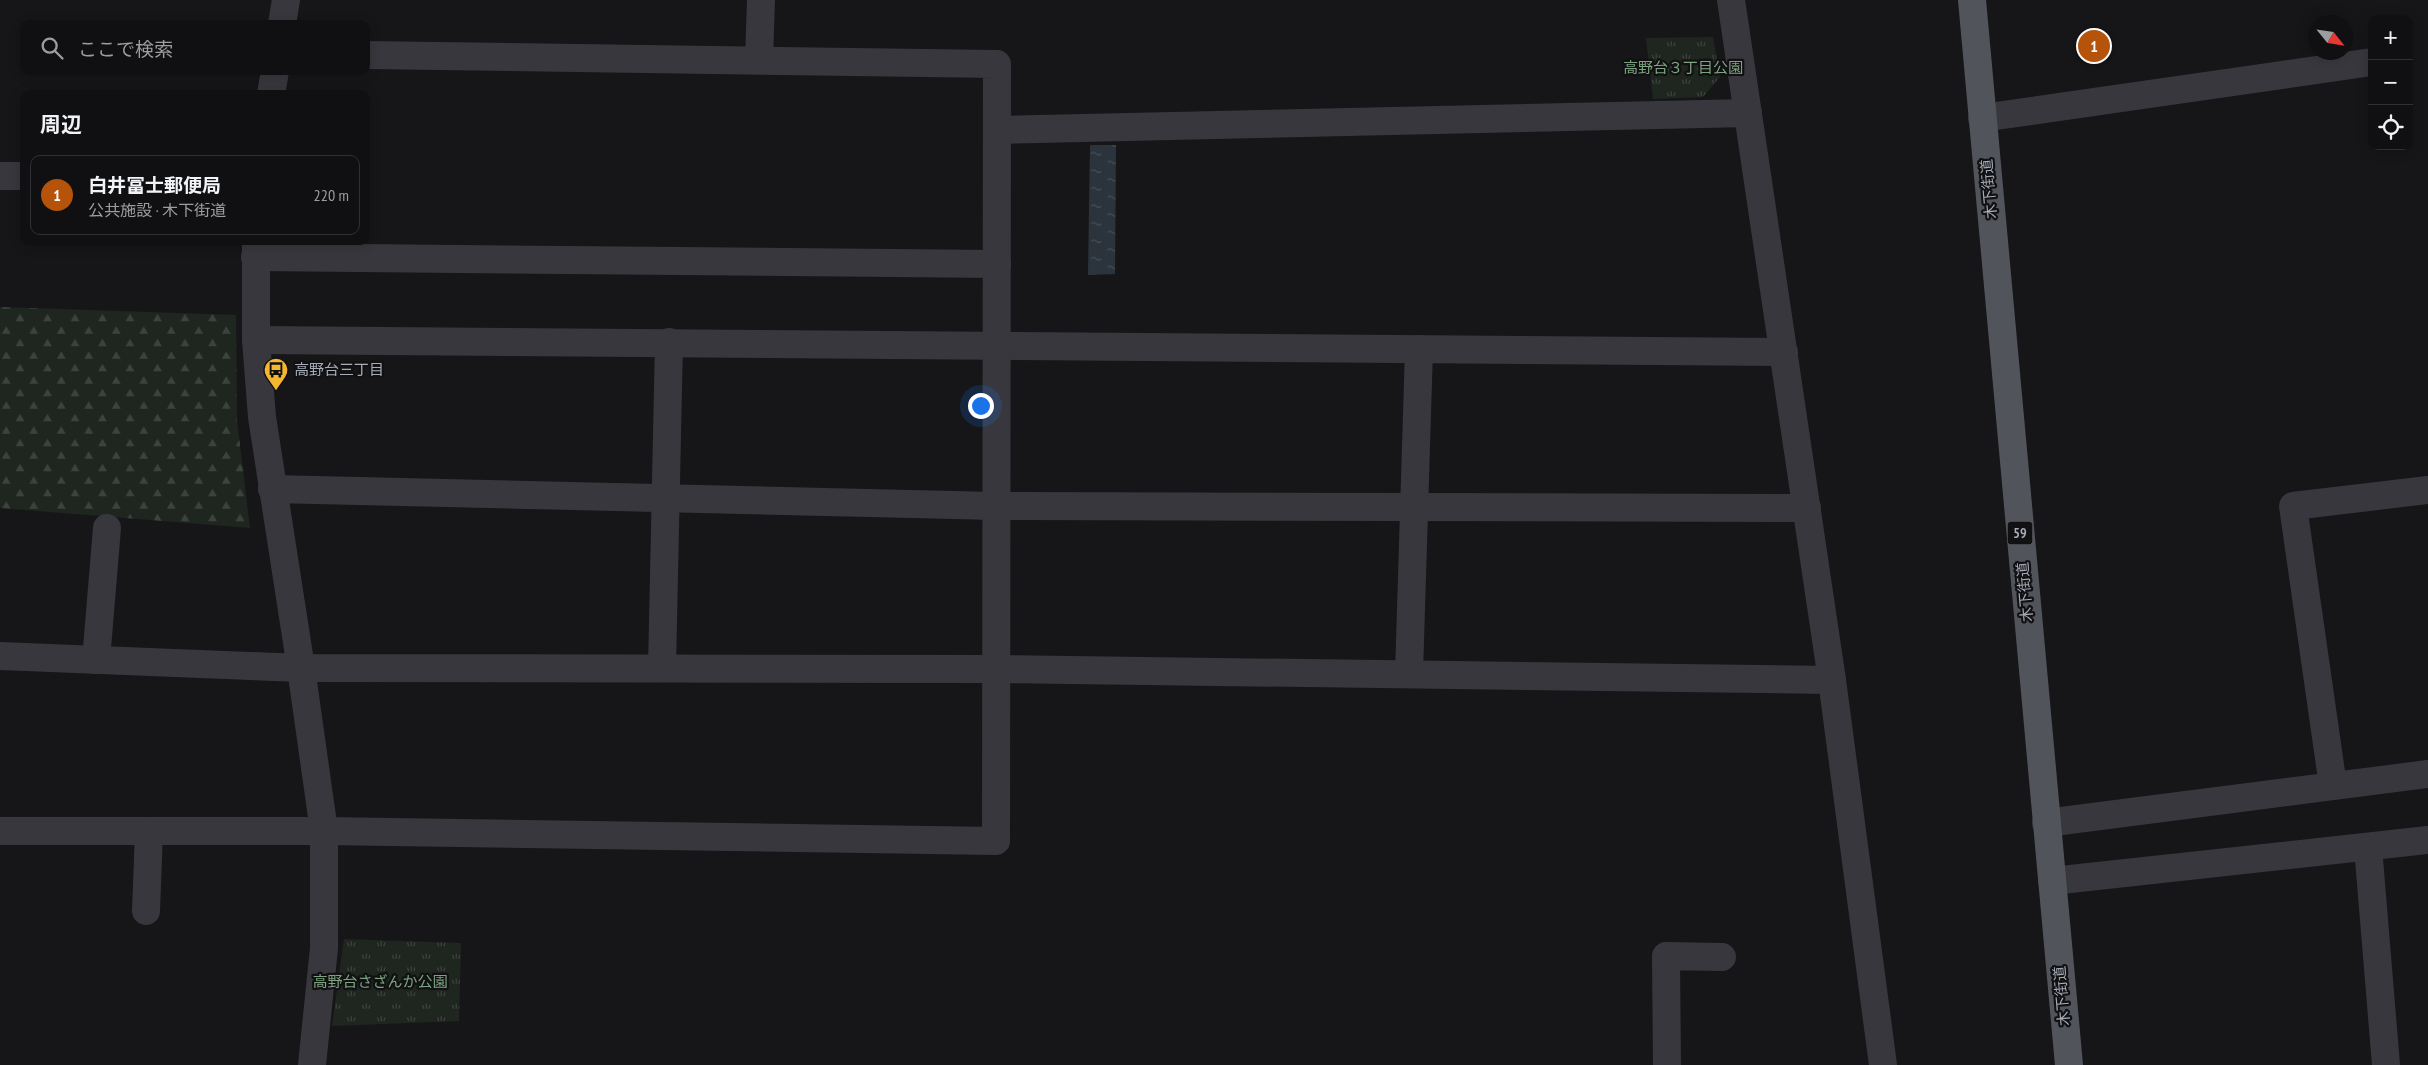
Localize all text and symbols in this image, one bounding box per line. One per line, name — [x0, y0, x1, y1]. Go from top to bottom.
north arrow — [2308, 15, 2353, 60]
map controls — [2368, 15, 2413, 150]
button: + — [2368, 15, 2413, 60]
search box — [20, 20, 370, 75]
pin: 1 — [2078, 27, 2110, 65]
icon: search — [38, 34, 66, 62]
text: ここで検索 — [78, 37, 173, 61]
park label: 高野台３丁目公園 — [1623, 58, 1743, 77]
button: − — [2368, 60, 2413, 105]
button: locate — [2368, 105, 2413, 150]
text: 周辺 — [40, 111, 82, 138]
street label: 木下街道 — [1976, 158, 2001, 220]
text: 白井冨士郵便局 — [88, 173, 221, 197]
text: 1 — [53, 185, 61, 205]
text: 220 m — [314, 185, 349, 205]
text: 公共施設 · 木下街道 — [88, 200, 226, 220]
bus stop icon: 高野台三丁目 — [263, 357, 289, 391]
place label: 高野台三丁目 — [294, 360, 384, 379]
your location — [968, 393, 994, 419]
road number: 59 — [2008, 522, 2032, 544]
street label: 木下街道 — [2012, 561, 2037, 623]
street label: 木下街道 — [2049, 965, 2074, 1027]
park label: 高野台さざんか公園 — [312, 972, 448, 991]

